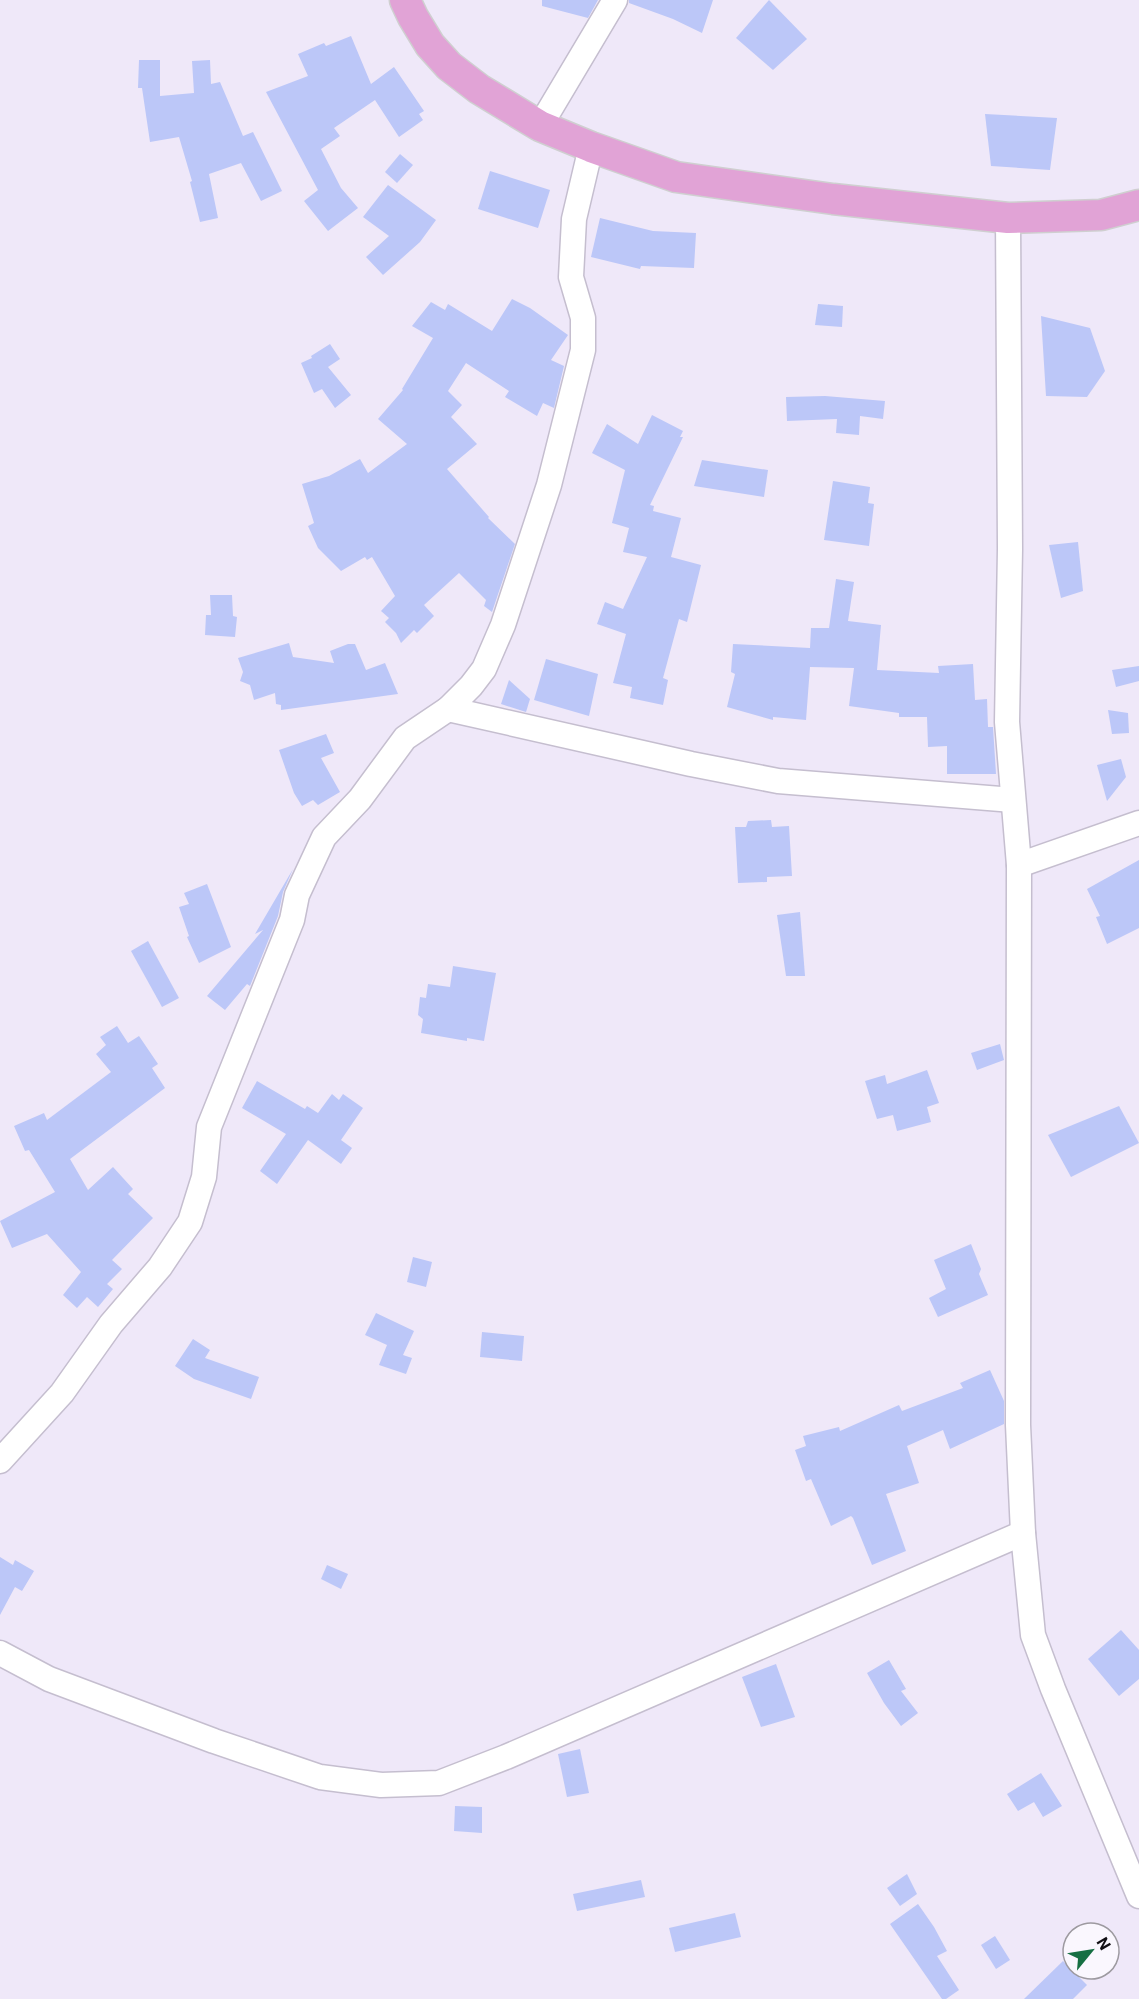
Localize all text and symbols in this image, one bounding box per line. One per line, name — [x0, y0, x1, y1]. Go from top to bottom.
north arrow — [1061, 1921, 1121, 1981]
text: N — [1093, 1934, 1115, 1953]

